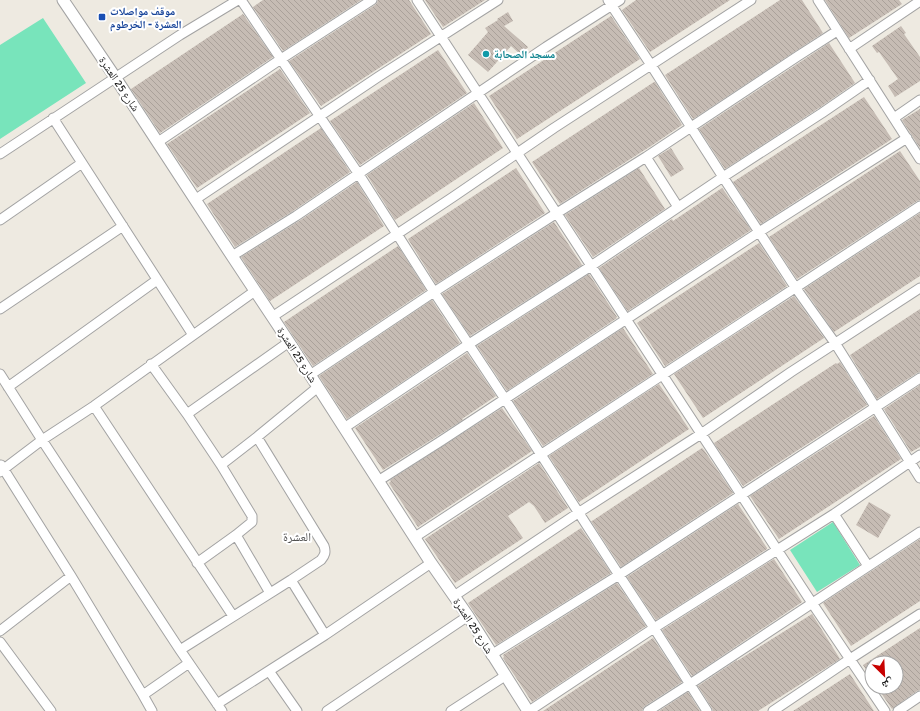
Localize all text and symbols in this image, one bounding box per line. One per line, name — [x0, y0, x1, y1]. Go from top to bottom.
place label: موقف مواصلات العشرة - الخرطوم — [110, 5, 182, 32]
marker: موقف مواصلات العشرة - الخرطوم — [97, 12, 107, 22]
place label: مسجد الصحابة — [494, 48, 555, 61]
marker: مسجد الصحابة — [481, 49, 491, 59]
street label: شارع 25 العشرة — [96, 54, 142, 114]
street label: شارع 25 العشرة — [274, 325, 320, 385]
district label: العشرة — [283, 530, 311, 545]
street label: شارع 25 العشرة — [450, 596, 496, 656]
north arrow — [864, 655, 904, 695]
text: ش — [879, 674, 896, 692]

